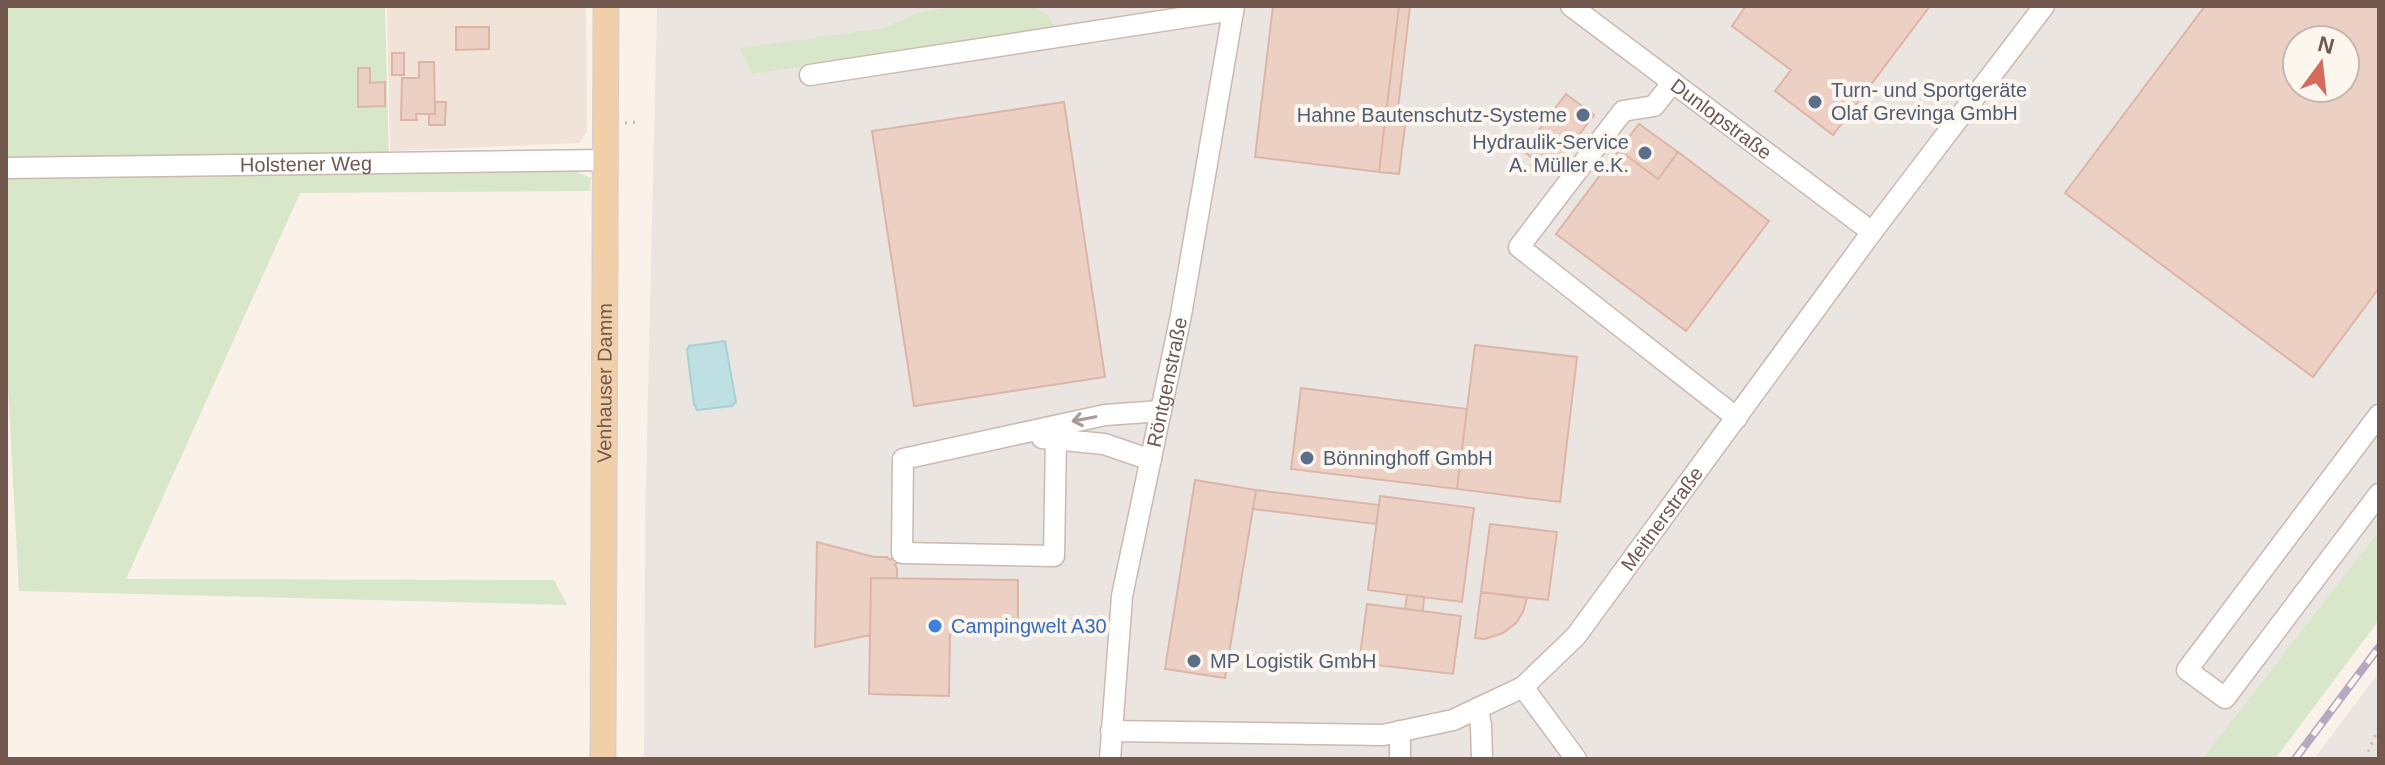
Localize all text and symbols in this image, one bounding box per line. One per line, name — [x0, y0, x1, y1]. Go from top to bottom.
north arrow — [2281, 24, 2361, 104]
text: N — [2315, 31, 2337, 59]
street label: Dunlopstraße — [1667, 74, 1776, 164]
place label: Turn- und Sportgeräte Olaf Grevinga GmbH — [1831, 79, 2027, 124]
marker: Turn- und Sportgeräte Olaf Grevinga GmbH — [1806, 93, 1824, 111]
place label: Hahne Bautenschutz-Systeme — [1297, 104, 1567, 126]
marker: Hahne Bautenschutz-Systeme — [1574, 106, 1592, 124]
place label: Hydraulik-Service A. Müller e.K. — [1472, 131, 1629, 176]
marker: Hydraulik-Service A. Müller e.K. — [1636, 144, 1654, 162]
street label: Holstener Weg — [240, 152, 372, 176]
street label: Venhauser Damm — [593, 303, 616, 463]
street label: Röntgenstraße — [1143, 315, 1191, 449]
one-way arrow — [1071, 413, 1097, 428]
place label: Bönninghoff GmbH — [1323, 447, 1493, 469]
marker: Bönninghoff GmbH — [1298, 449, 1316, 467]
street label: Meitnerstraße — [1617, 462, 1707, 575]
place label: Campingwelt A30 — [951, 615, 1107, 637]
marker: Campingwelt A30 — [926, 617, 944, 635]
place label: MP Logistik GmbH — [1210, 650, 1376, 672]
marker: MP Logistik GmbH — [1185, 652, 1203, 670]

